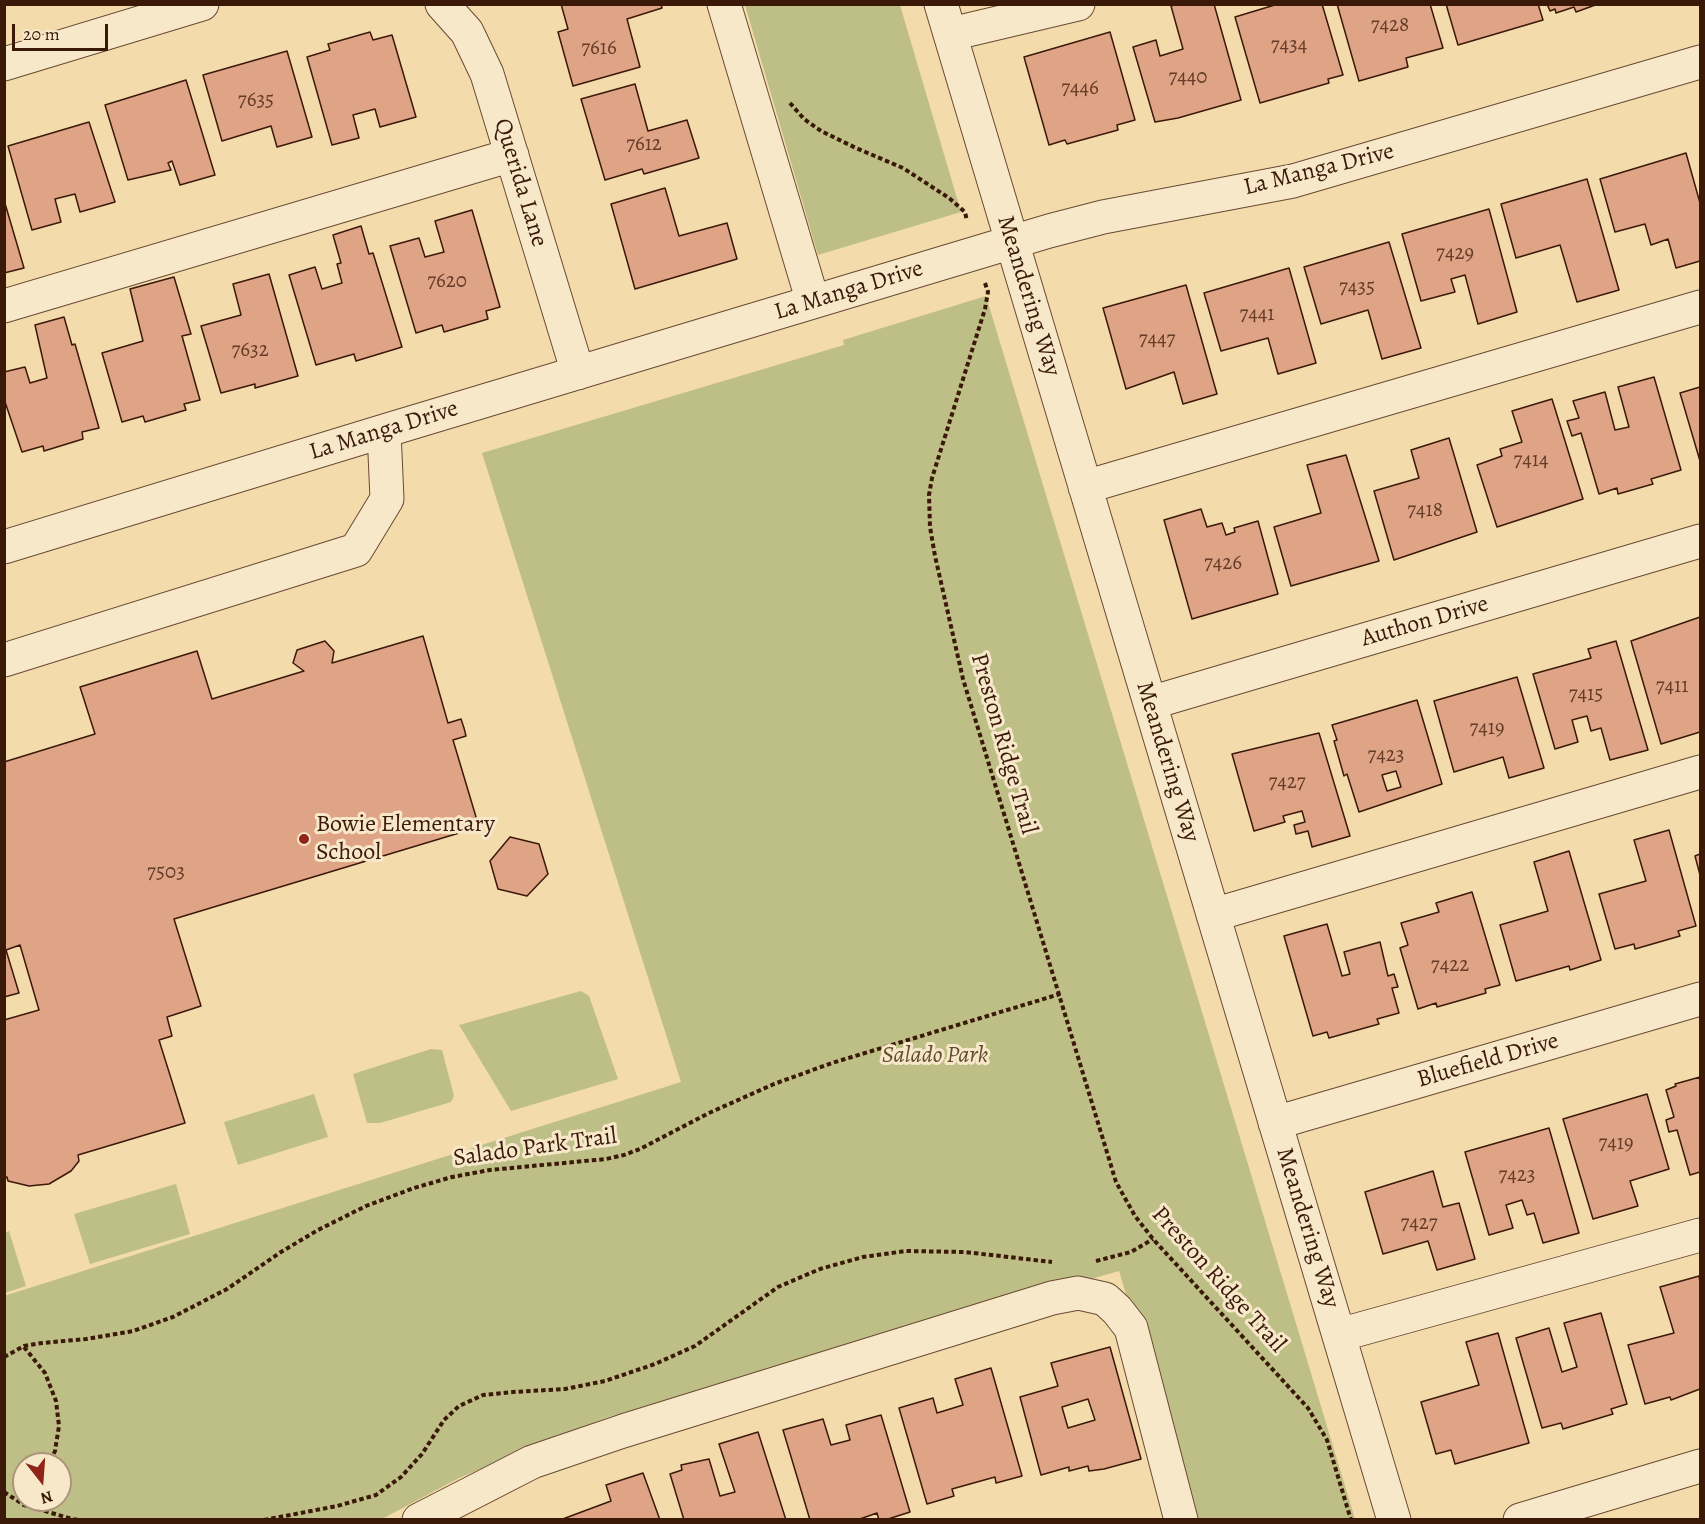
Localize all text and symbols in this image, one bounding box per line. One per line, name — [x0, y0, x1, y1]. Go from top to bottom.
scale bar — [15, 12, 111, 50]
house number: 7428 — [1371, 13, 1409, 39]
text: 20 m — [23, 22, 60, 46]
house number: 7434 — [1271, 33, 1307, 59]
house number: 7616 — [581, 36, 617, 62]
house number: 7440 — [1168, 65, 1208, 91]
house number: 7446 — [1061, 76, 1099, 102]
house number: 7635 — [238, 88, 274, 114]
street label: Querida Lane — [487, 115, 553, 251]
house number: 7612 — [626, 132, 662, 158]
street label: La Manga Drive — [1241, 137, 1397, 203]
street label: Meandering Way — [990, 212, 1066, 380]
house number: 7429 — [1436, 241, 1474, 267]
street label: La Manga Drive — [771, 255, 927, 327]
house number: 7620 — [427, 269, 467, 295]
house number: 7435 — [1339, 275, 1375, 301]
house number: 7441 — [1239, 302, 1275, 328]
house number: 7447 — [1139, 327, 1175, 353]
house number: 7632 — [231, 338, 269, 364]
street label: La Manga Drive — [306, 395, 462, 467]
house number: 7414 — [1513, 448, 1549, 474]
house number: 7418 — [1407, 498, 1443, 524]
house number: 7426 — [1204, 551, 1242, 577]
street label: Authon Drive — [1358, 590, 1492, 654]
street label: Preston Ridge Trail — [963, 650, 1043, 838]
house number: 7411 — [1656, 674, 1688, 700]
street label: Meandering Way — [1129, 678, 1205, 846]
house number: 7415 — [1569, 682, 1603, 708]
house number: 7419 — [1469, 716, 1505, 742]
house number: 7423 — [1367, 743, 1405, 769]
house number: 7427 — [1268, 770, 1306, 796]
place label: Bowie Elementary School — [316, 811, 495, 867]
marker: Bowie Elementary School — [297, 832, 311, 846]
house number: 7503 — [147, 860, 185, 886]
house number: 7422 — [1431, 953, 1469, 979]
street label: Bluefield Drive — [1414, 1027, 1562, 1095]
park label: Salado Park — [882, 1042, 988, 1070]
street label: Salado Park Trail — [451, 1122, 619, 1174]
house number: 7419 — [1598, 1131, 1634, 1157]
street label: Meandering Way — [1269, 1144, 1345, 1312]
house number: 7423 — [1498, 1163, 1536, 1189]
street label: Preston Ridge Trail — [1145, 1201, 1291, 1359]
house number: 7427 — [1400, 1211, 1438, 1237]
north arrow — [12, 1452, 72, 1512]
text: N — [38, 1485, 55, 1510]

